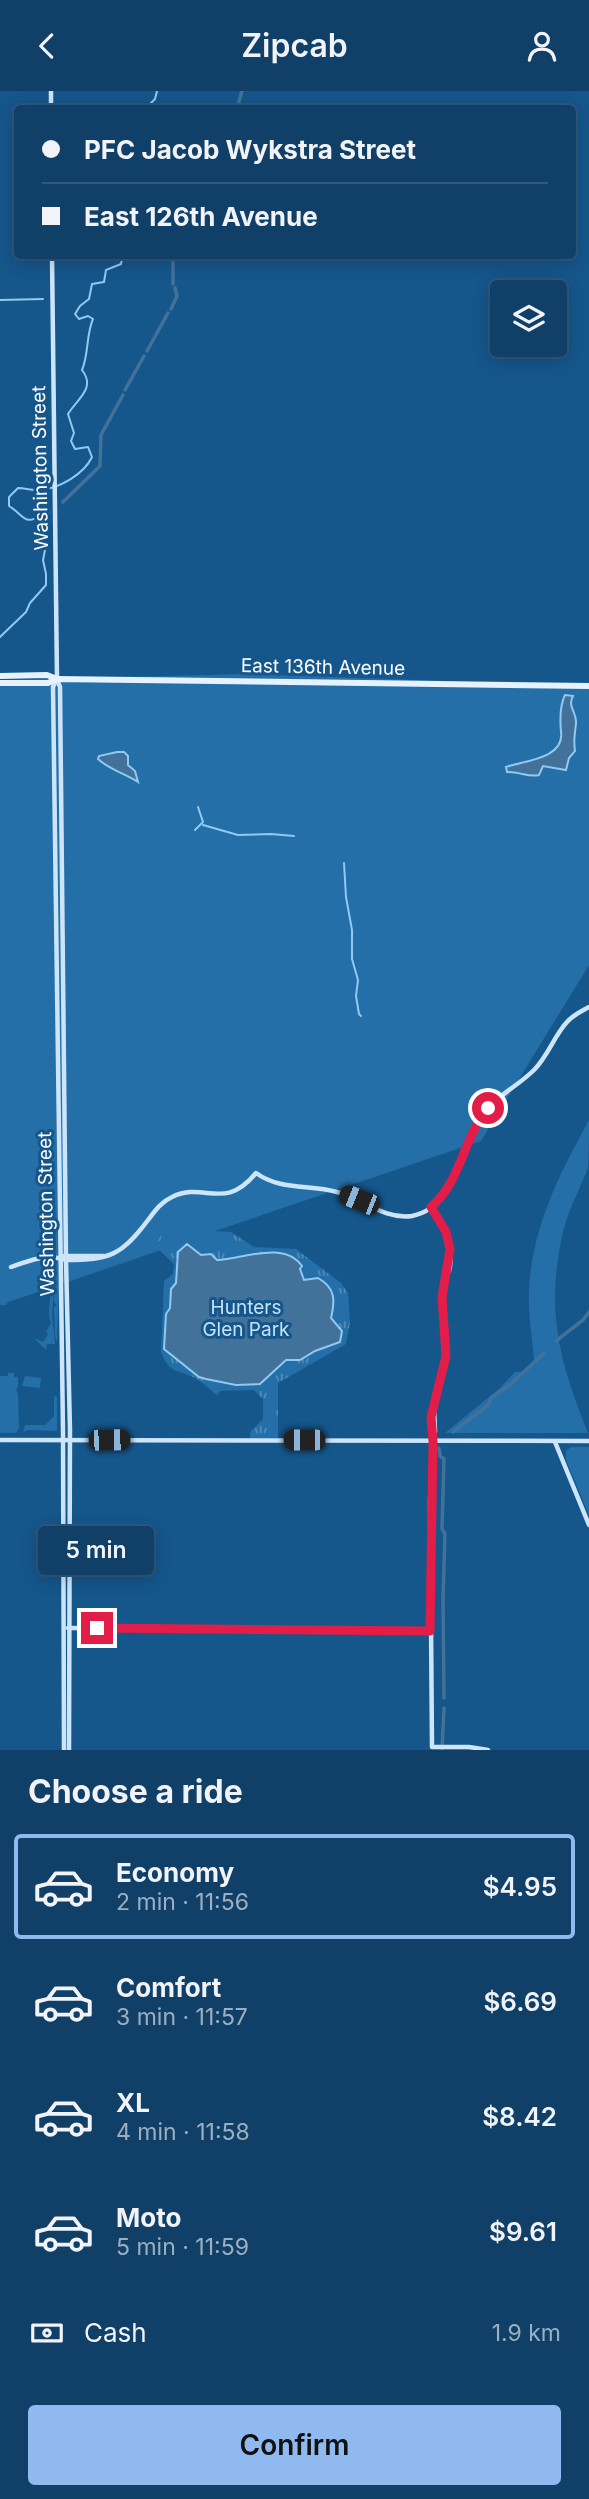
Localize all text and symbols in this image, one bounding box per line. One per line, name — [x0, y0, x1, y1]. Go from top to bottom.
text: Zipcab — [241, 26, 348, 65]
icon: back — [28, 27, 66, 65]
icon: person — [523, 27, 561, 65]
text: PFC Jacob Wykstra Street — [84, 134, 416, 165]
text: East 126th Avenue — [84, 201, 318, 232]
map controls — [490, 280, 567, 357]
button: layers — [490, 280, 567, 357]
street label: Washington Street — [27, 385, 53, 551]
street label: East 136th Avenue — [241, 654, 405, 680]
route start — [472, 1092, 504, 1124]
street label: Washington Street — [33, 1131, 59, 1297]
car — [336, 1182, 383, 1218]
park label: Hunters Glen Park — [202, 1296, 290, 1341]
car — [88, 1429, 131, 1451]
car — [284, 1430, 326, 1451]
callout: 5 min — [39, 1527, 155, 1575]
text: 5 min — [65, 1536, 127, 1564]
route end — [81, 1612, 113, 1644]
text: Choose a ride — [28, 1772, 243, 1811]
icon: car — [32, 1855, 95, 1918]
text: Economy — [116, 1857, 234, 1888]
text: $4.95 — [483, 1871, 557, 1902]
text: 2 min · 11:56 — [116, 1888, 249, 1916]
icon: car — [32, 1970, 95, 2033]
text: Comfort — [116, 1972, 221, 2003]
text: $6.69 — [483, 1986, 557, 2017]
text: 3 min · 11:57 — [116, 2003, 248, 2031]
icon: car — [32, 2085, 95, 2148]
text: XL — [116, 2087, 150, 2118]
text: $8.42 — [482, 2101, 557, 2132]
text: 4 min · 11:58 — [116, 2118, 250, 2146]
icon: car — [32, 2200, 95, 2263]
text: Moto — [116, 2202, 181, 2233]
text: $9.61 — [489, 2216, 557, 2247]
text: 5 min · 11:59 — [116, 2233, 249, 2261]
icon: cash — [28, 2314, 66, 2352]
text: Cash — [84, 2317, 147, 2348]
text: 1.9 km — [492, 2319, 561, 2347]
button: Confirm — [28, 2405, 561, 2485]

